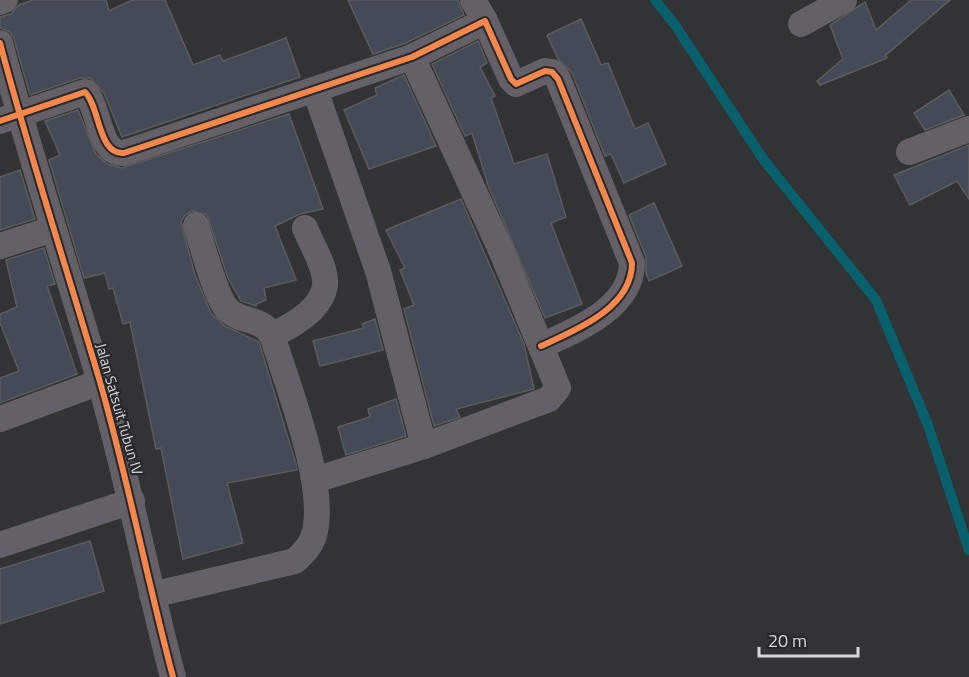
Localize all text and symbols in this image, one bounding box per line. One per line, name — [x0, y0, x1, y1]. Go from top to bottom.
street label: Jalan Satsuit Tubun IV — [90, 340, 149, 478]
scale bar — [759, 620, 858, 658]
text: 20 m — [768, 627, 807, 654]

